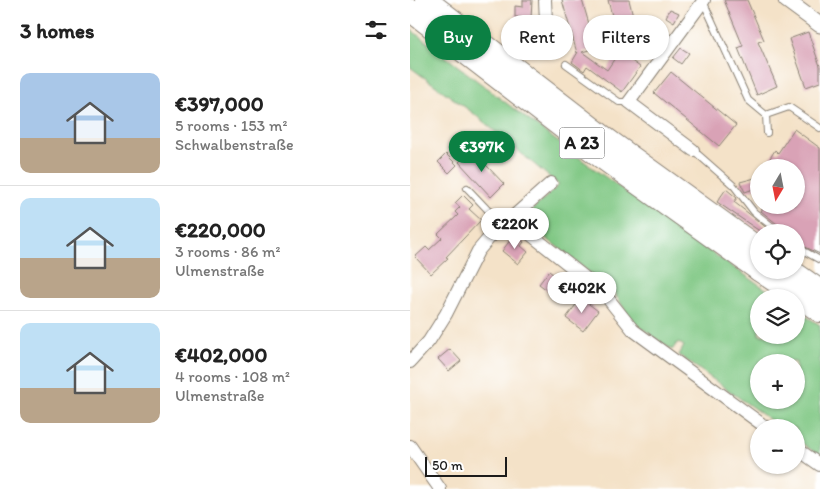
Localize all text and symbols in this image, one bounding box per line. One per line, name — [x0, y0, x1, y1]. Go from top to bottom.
chip: Buy — [425, 15, 491, 60]
chip: Rent — [501, 15, 573, 60]
chip: Filters — [583, 15, 669, 60]
icon: filters — [362, 16, 390, 44]
text: 3 homes — [20, 18, 95, 43]
text: €397,000 — [175, 91, 264, 116]
icon: home — [60, 93, 120, 153]
text: 5 rooms · 153 m² — [175, 116, 287, 135]
road number: A 23 — [560, 128, 604, 158]
pin: €397K — [447, 130, 517, 173]
text: Schwalbenstraße — [175, 135, 294, 154]
text: €397K — [460, 137, 504, 156]
north arrow — [750, 159, 805, 214]
map controls — [750, 159, 805, 474]
pin: €220K — [480, 208, 550, 250]
text: €220K — [492, 214, 538, 233]
text: €220,000 — [175, 217, 266, 242]
icon: home — [60, 218, 120, 278]
button: locate — [750, 224, 805, 279]
text: 3 rooms · 86 m² — [175, 242, 280, 261]
text: Ulmenstraße — [175, 261, 265, 280]
pin: €402K — [547, 272, 617, 314]
text: €402K — [558, 278, 606, 297]
button: layers — [750, 289, 805, 344]
text: €402,000 — [175, 342, 267, 367]
icon: home — [60, 343, 120, 403]
button: + — [750, 354, 805, 409]
text: 4 rooms · 108 m² — [175, 367, 290, 386]
text: Ulmenstraße — [175, 386, 265, 405]
button: − — [750, 419, 805, 474]
scale bar — [425, 454, 508, 477]
text: 50 m — [432, 457, 463, 474]

